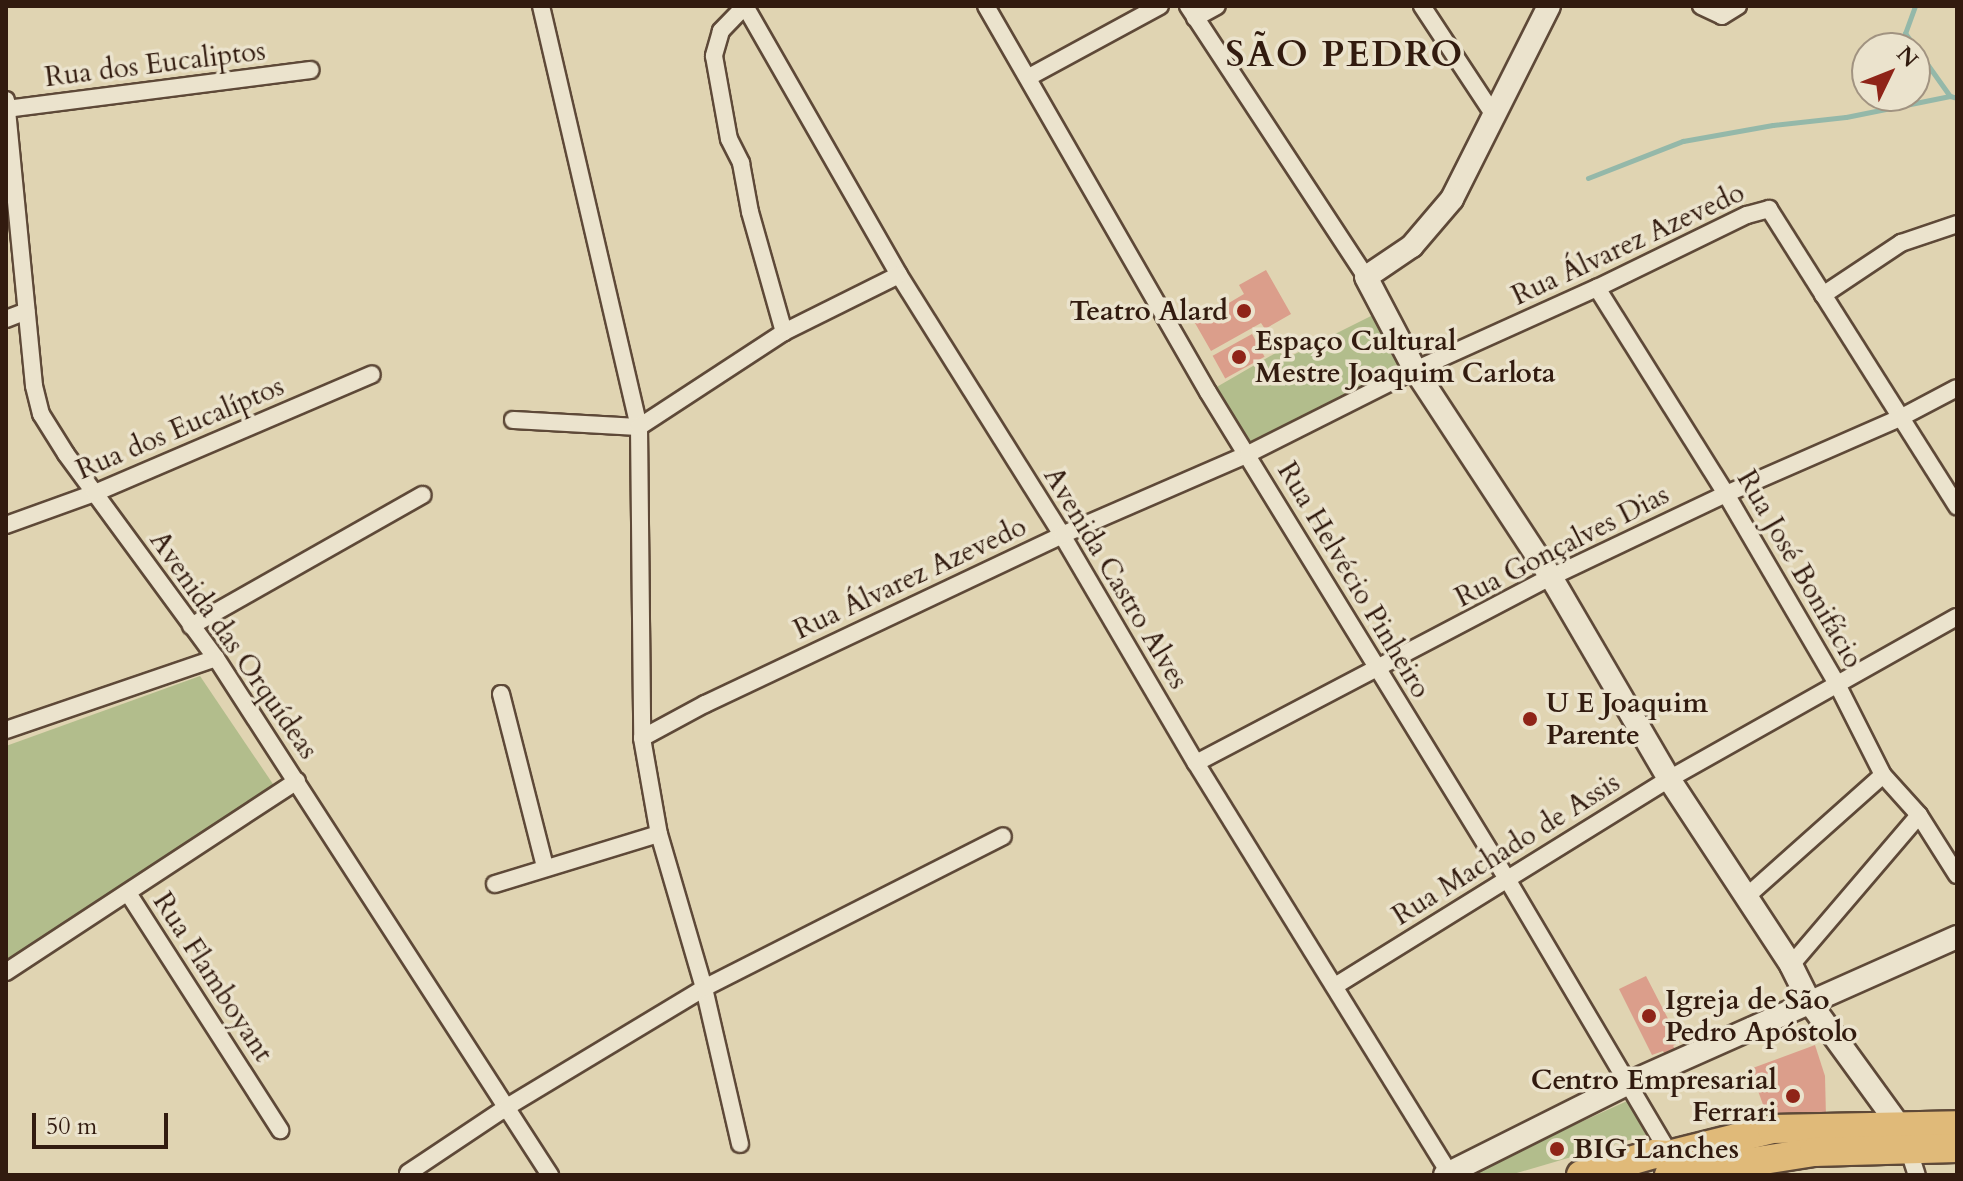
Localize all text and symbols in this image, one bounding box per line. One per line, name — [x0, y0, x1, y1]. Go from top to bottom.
north arrow — [1851, 32, 1931, 112]
district label: SÃO PEDRO — [1226, 33, 1464, 77]
street label: Rua dos Eucaliptos — [43, 34, 267, 94]
text: N — [1890, 40, 1925, 74]
street label: Rua Álvarez Azevedo — [1506, 175, 1750, 313]
place label: Teatro Alard — [1069, 294, 1228, 328]
marker: Teatro Alard — [1235, 302, 1253, 320]
place label: Espaço Cultural Mestre Joaquim Carlota — [1255, 324, 1556, 390]
marker: Espaço Cultural Mestre Joaquim Carlota — [1230, 348, 1248, 366]
street label: Rua dos Eucalíptos — [71, 369, 289, 487]
street label: Rua Helvécio Pinheiro — [1270, 456, 1438, 704]
street label: Avenida Castro Alves — [1036, 461, 1196, 695]
street label: Rua José Bonifácio — [1730, 464, 1870, 674]
street label: Rua Gonçalves Dias — [1449, 478, 1675, 614]
street label: Rua Álvarez Azevedo — [788, 509, 1032, 647]
street label: Avenida das Orquídeas — [143, 524, 325, 766]
place label: U E Joaquim Parente — [1546, 686, 1708, 752]
marker: U E Joaquim Parente — [1521, 710, 1539, 728]
street label: Rua Machado de Assis — [1386, 765, 1626, 933]
street label: Rua Flamboyant — [146, 886, 280, 1068]
place label: Igreja de São Pedro Apóstolo — [1665, 983, 1857, 1049]
marker: Igreja de São Pedro Apóstolo — [1640, 1007, 1658, 1025]
place label: Centro Empresarial Ferrari — [1531, 1063, 1777, 1129]
marker: Centro Empresarial Ferrari — [1784, 1087, 1802, 1105]
scale bar — [36, 1097, 172, 1147]
text: 50 m — [46, 1110, 97, 1143]
place label: BIG Lanches — [1573, 1132, 1739, 1166]
marker: BIG Lanches — [1548, 1140, 1566, 1158]

